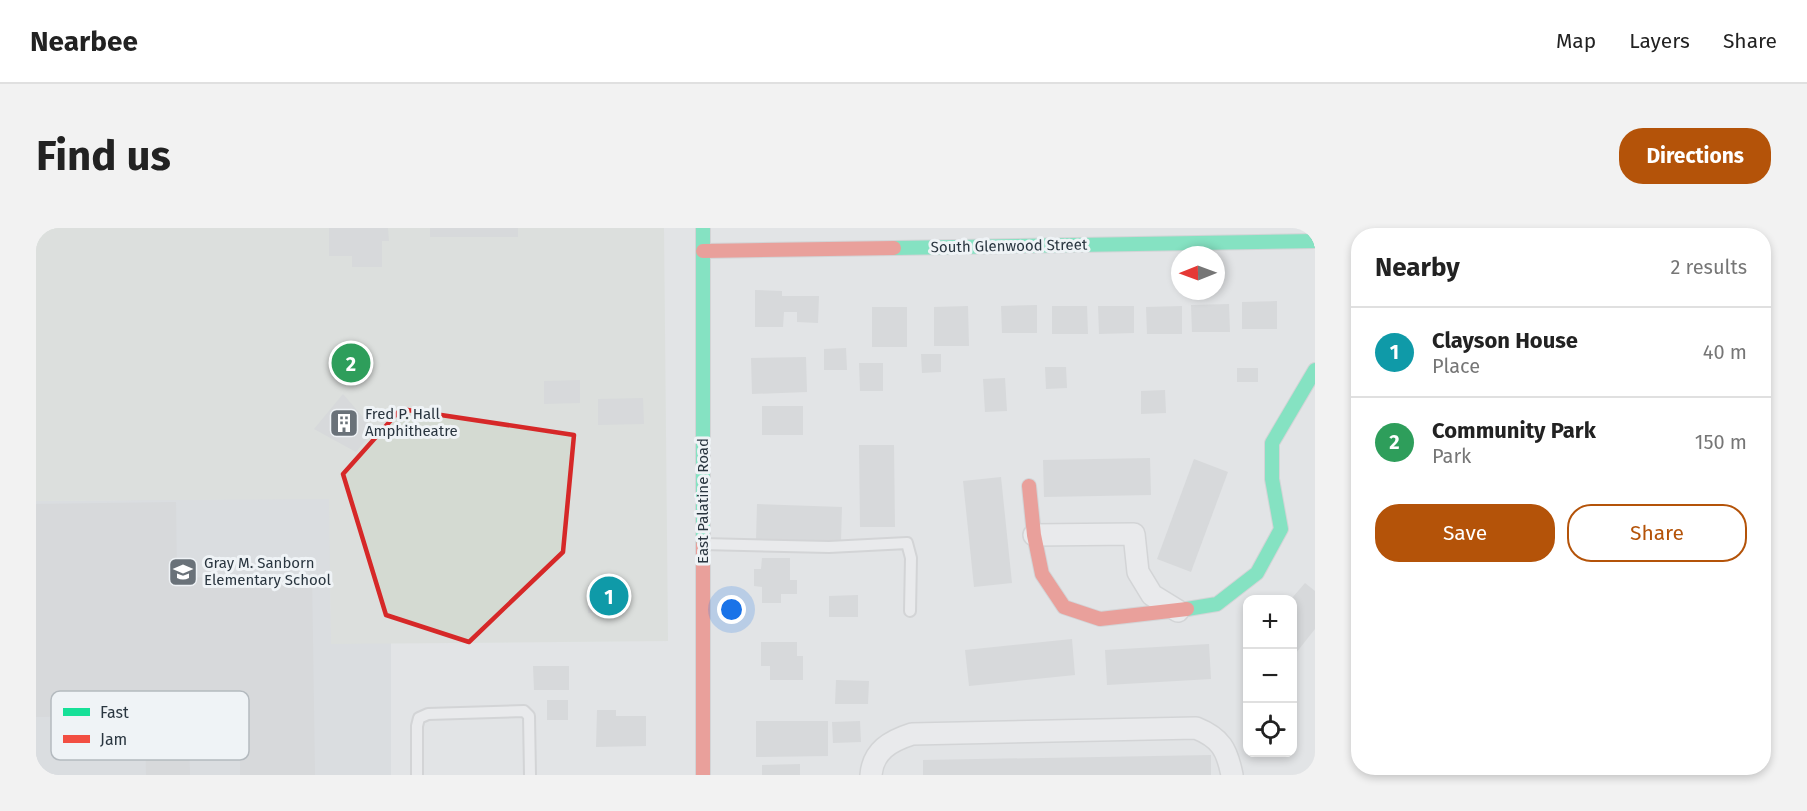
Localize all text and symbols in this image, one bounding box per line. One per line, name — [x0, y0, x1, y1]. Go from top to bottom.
text: Nearbee — [30, 25, 138, 58]
text: Map — [1556, 28, 1596, 54]
text: Layers — [1629, 28, 1690, 54]
text: Share — [1723, 28, 1777, 54]
button: Directions — [1619, 128, 1771, 184]
text: Find us — [36, 131, 171, 181]
street label: South Glenwood Street — [931, 236, 1088, 256]
north arrow — [1171, 246, 1225, 300]
text: Nearby — [1375, 252, 1460, 283]
text: 2 results — [1670, 255, 1747, 279]
text: Clayson House — [1432, 327, 1578, 354]
pin: 2 — [332, 340, 370, 386]
text: 1 — [1390, 340, 1399, 364]
text: 40 m — [1703, 340, 1747, 364]
text: Place — [1432, 354, 1480, 378]
place label: Fred P. Hall Amphitheatre — [365, 405, 458, 440]
building icon: Fred P. Hall Amphitheatre — [328, 407, 360, 439]
text: Community Park — [1432, 417, 1596, 444]
text: 2 — [1389, 430, 1400, 454]
text: 150 m — [1695, 430, 1747, 454]
street label: East Palatine Road — [694, 438, 712, 564]
text: Park — [1432, 444, 1471, 468]
button: Save — [1375, 504, 1555, 562]
button: Share — [1567, 504, 1747, 562]
place label: Gray M. Sanborn Elementary School — [204, 554, 332, 589]
school or university icon: Gray M. Sanborn Elementary School — [167, 556, 199, 588]
pin: 1 — [590, 574, 628, 619]
your location — [717, 595, 746, 624]
map controls — [1243, 595, 1297, 757]
button: + — [1243, 595, 1297, 649]
button: − — [1243, 649, 1297, 703]
legend — [51, 691, 249, 760]
text: Fast — [100, 703, 129, 722]
button: locate — [1243, 703, 1297, 757]
text: Jam — [100, 730, 127, 749]

